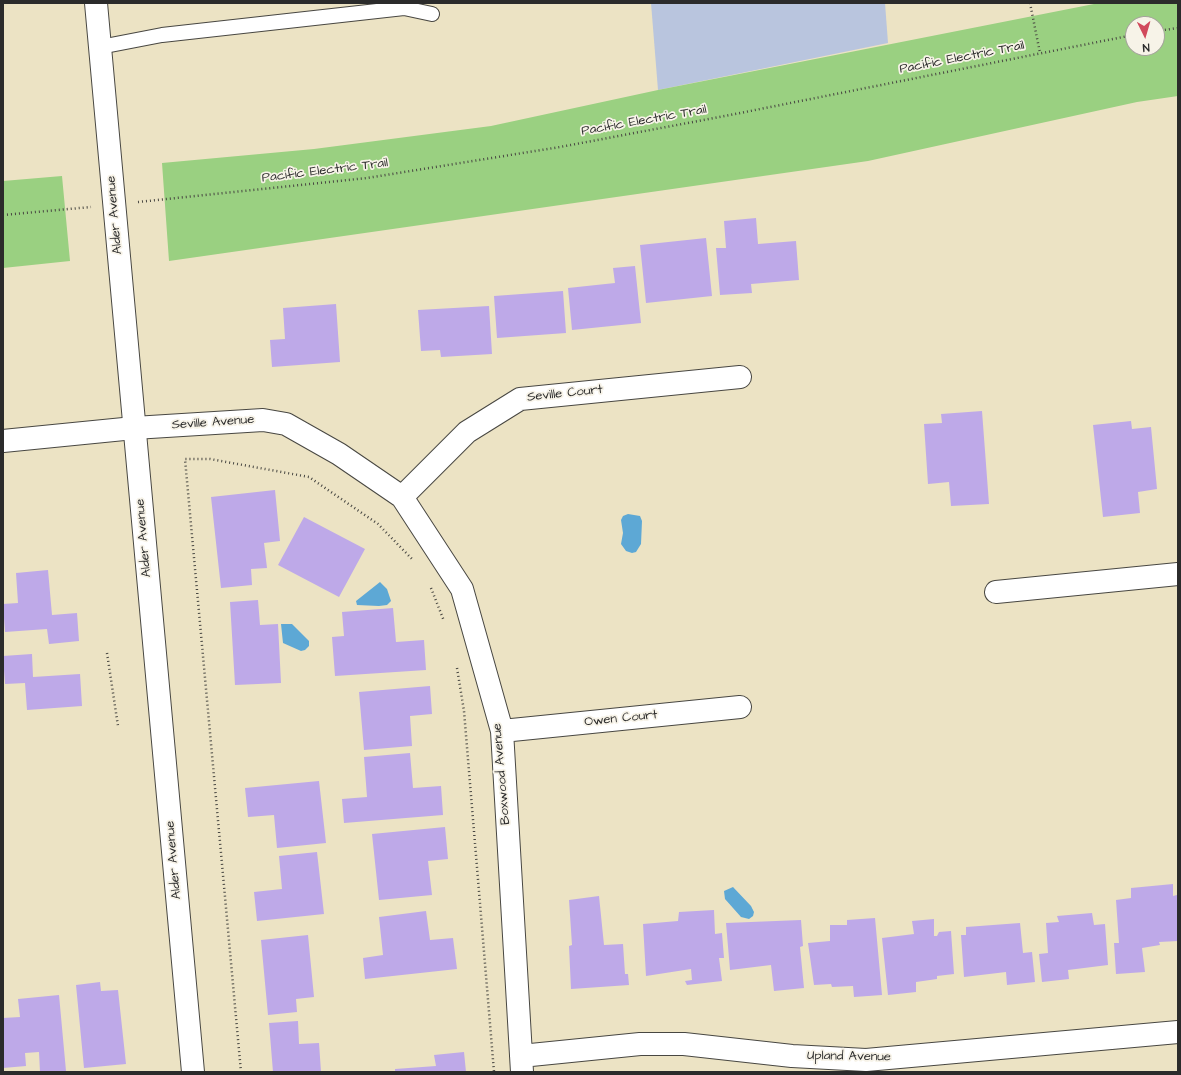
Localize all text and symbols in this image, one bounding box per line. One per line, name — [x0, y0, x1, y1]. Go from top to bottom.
north arrow — [1125, 16, 1165, 56]
street label: Pacific Electric Trail — [898, 38, 1026, 78]
text: N — [1142, 40, 1150, 55]
street label: Pacific Electric Trail — [580, 102, 708, 140]
street label: Pacific Electric Trail — [261, 156, 389, 186]
street label: Alder Avenue — [104, 175, 126, 255]
street label: Seville Court — [526, 382, 604, 406]
street label: Seville Avenue — [171, 412, 255, 434]
street label: Alder Avenue — [133, 498, 155, 578]
street label: Owen Court — [584, 707, 658, 731]
street label: Boxwood Avenue — [490, 723, 514, 825]
street label: Alder Avenue — [163, 820, 185, 900]
street label: Upland Avenue — [807, 1048, 891, 1066]

